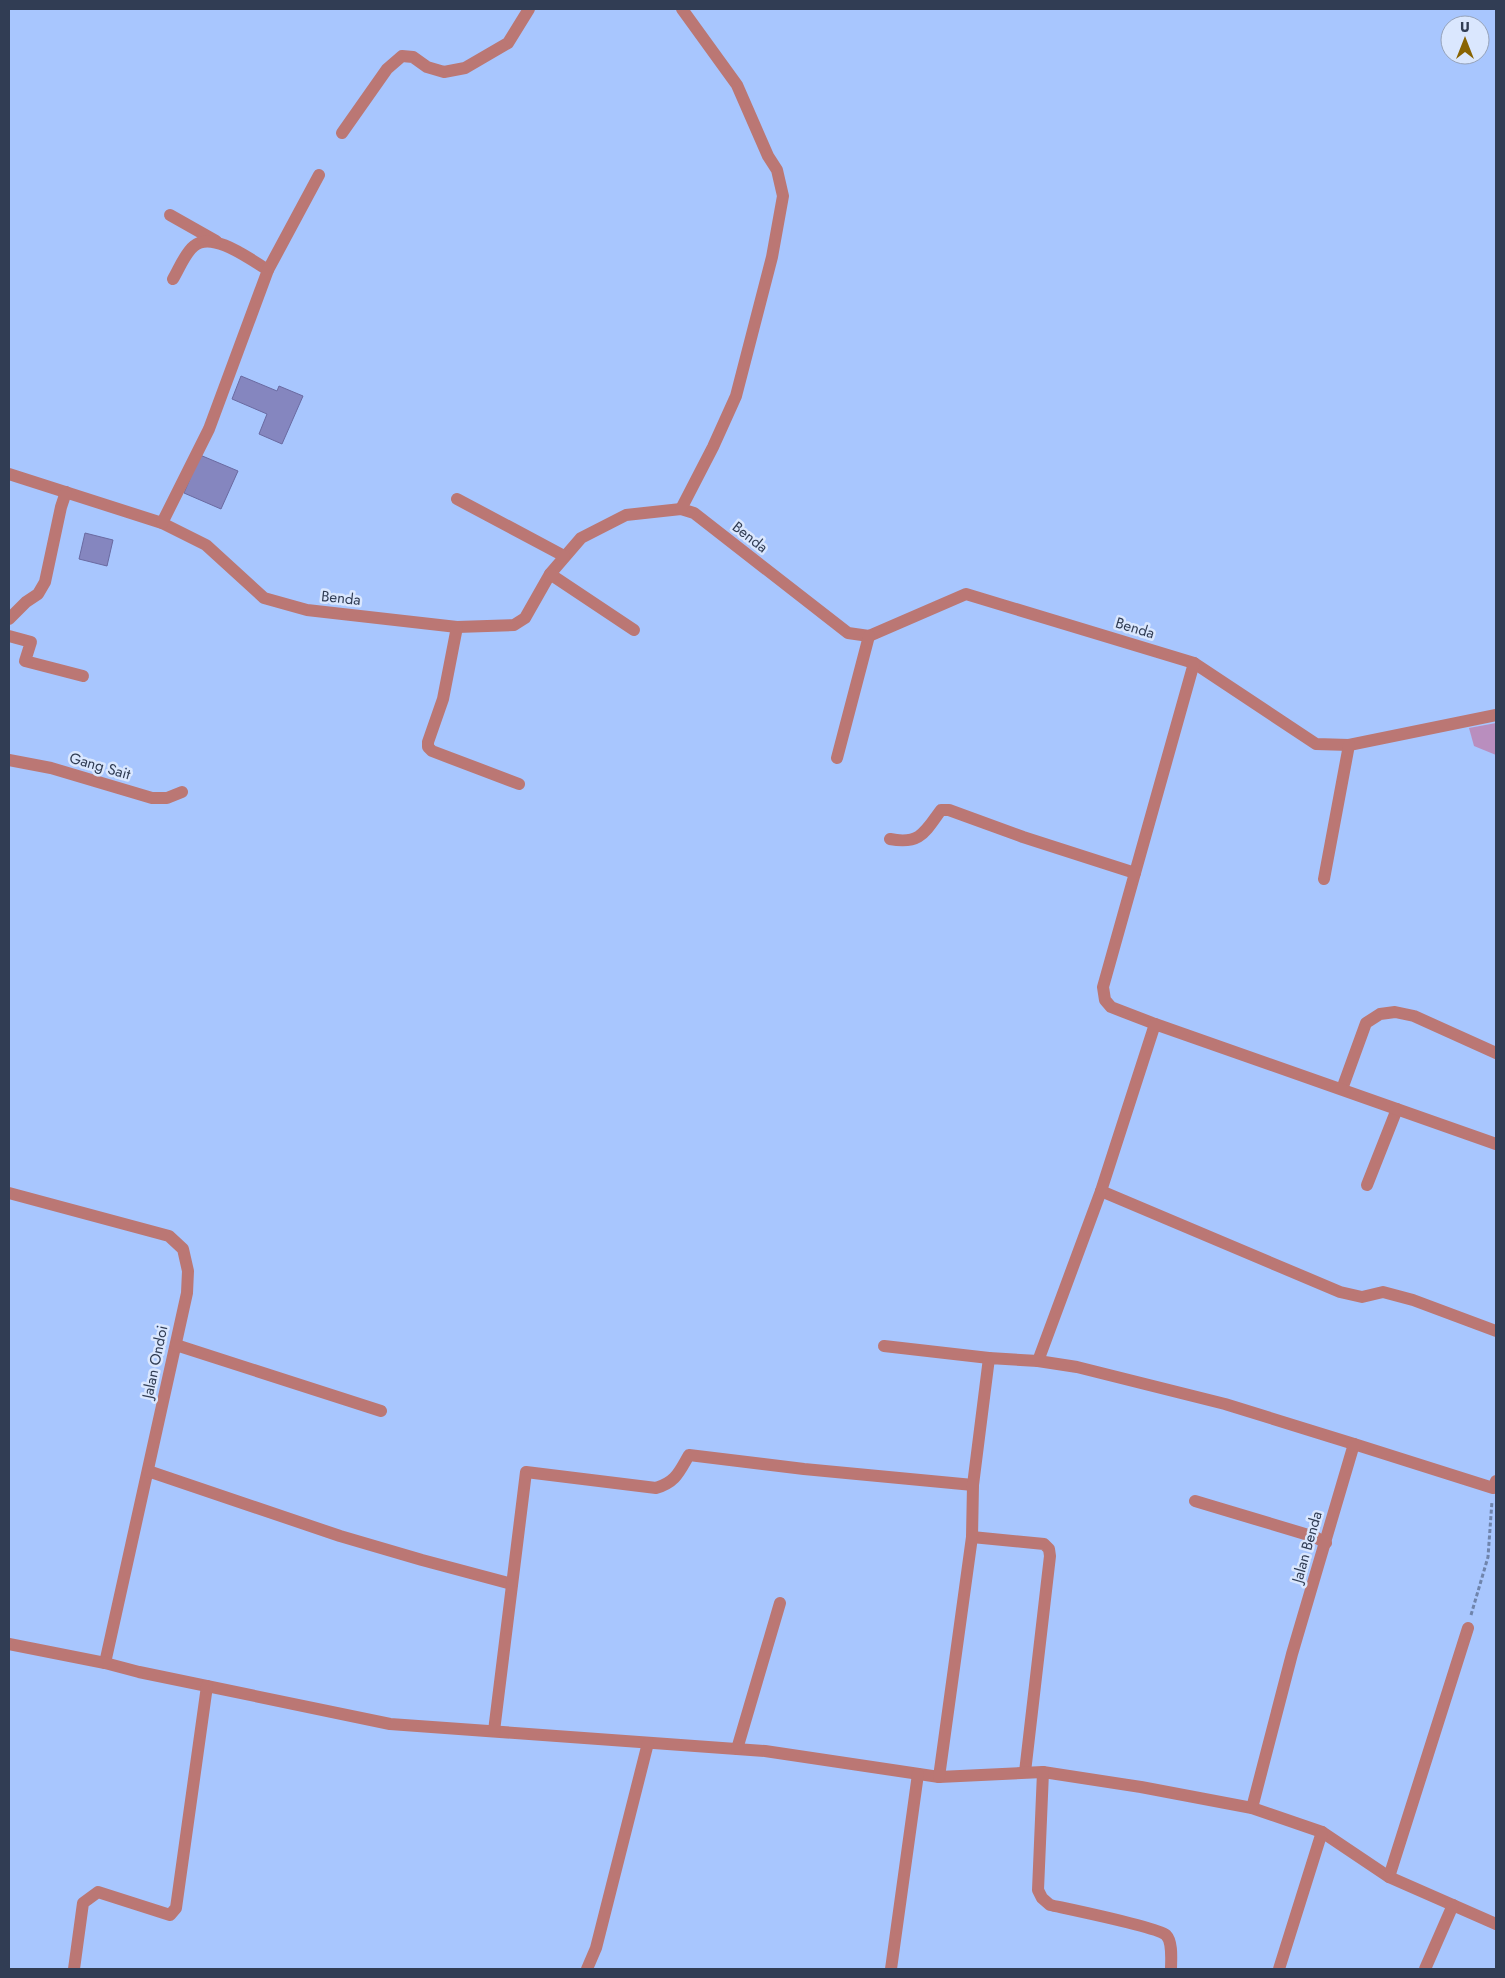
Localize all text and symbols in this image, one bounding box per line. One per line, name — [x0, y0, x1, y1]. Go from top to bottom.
north arrow — [1440, 15, 1490, 65]
text: U — [1460, 17, 1470, 37]
street label: Benda — [728, 516, 772, 558]
street label: Benda — [320, 585, 362, 611]
street label: Benda — [1113, 612, 1157, 644]
street label: Gang Sait — [67, 747, 134, 785]
street label: Jalan Ondoi — [136, 1323, 173, 1403]
street label: Jalan Benda — [1286, 1509, 1328, 1587]

